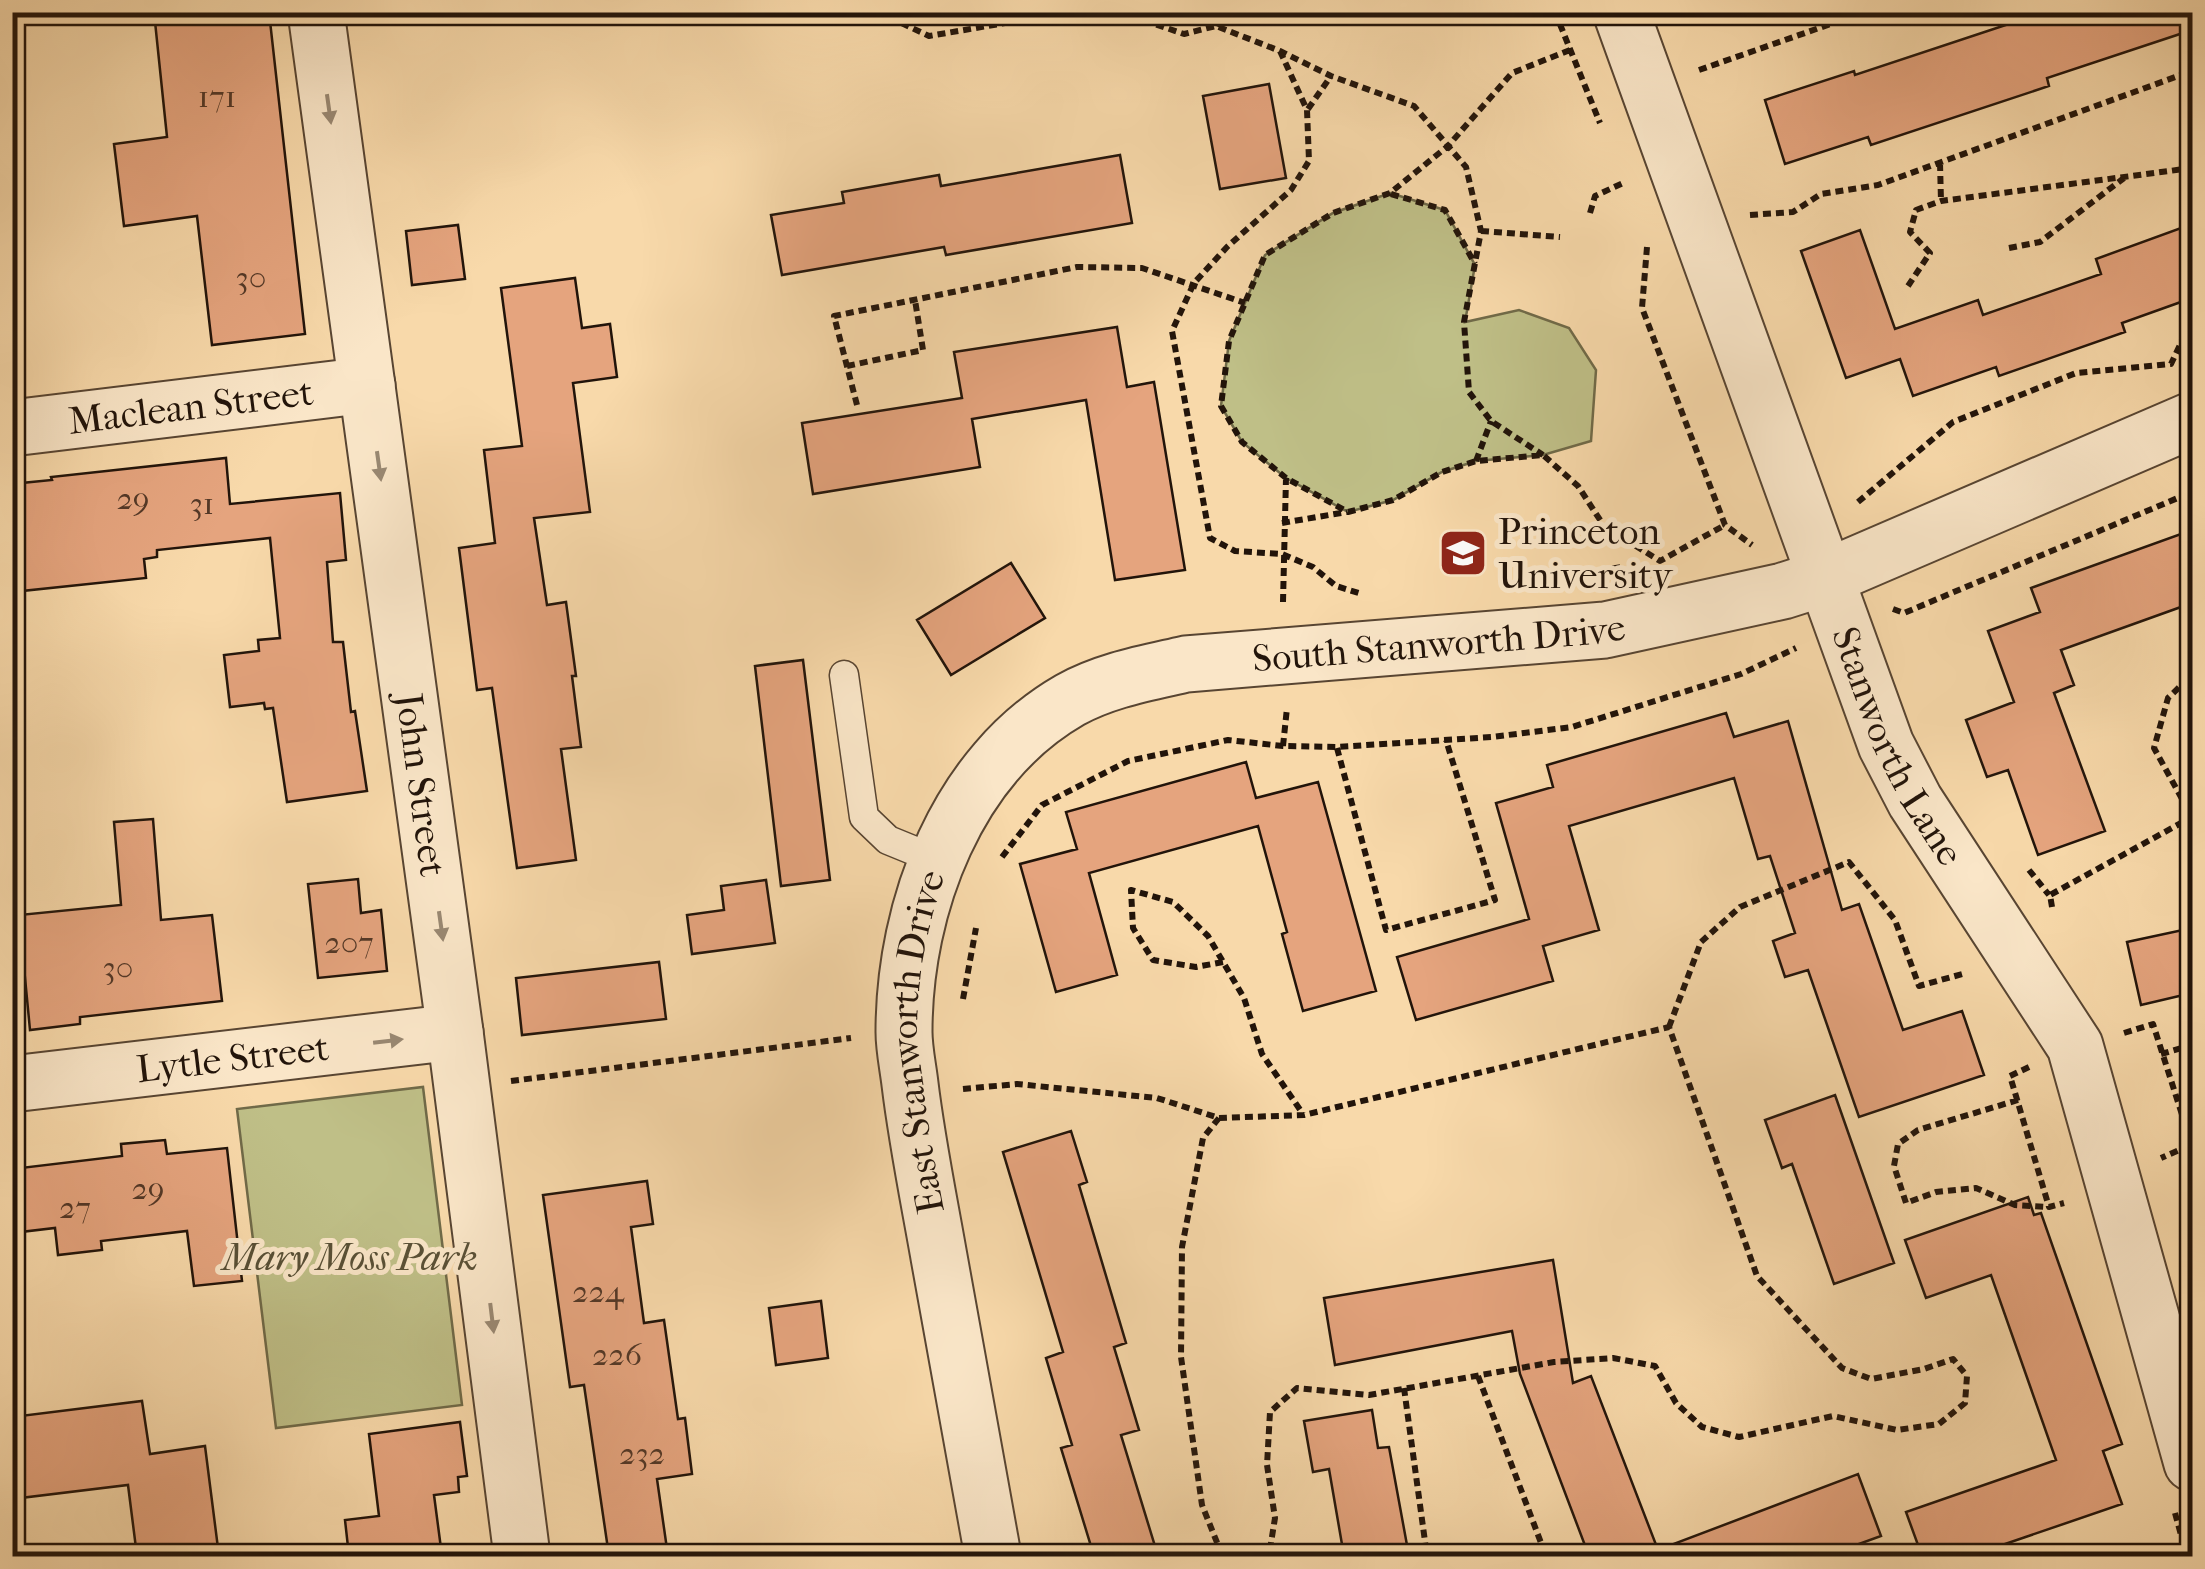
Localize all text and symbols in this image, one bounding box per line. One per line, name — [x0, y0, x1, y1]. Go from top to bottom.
house number: 171 — [198, 78, 236, 115]
one-way arrow — [322, 94, 338, 125]
house number: 30 — [236, 259, 266, 296]
street label: Maclean Street — [66, 369, 316, 443]
one-way arrow — [371, 450, 387, 482]
house number: 29 — [116, 480, 150, 517]
house number: 31 — [190, 485, 214, 522]
place label: Princeton University — [1498, 509, 1674, 598]
school or university icon: Princeton University — [1437, 527, 1489, 579]
street label: South Stanworth Drive — [1250, 604, 1629, 681]
street label: Stanworth Lane — [1823, 621, 1973, 874]
street label: John Street — [386, 687, 456, 880]
street label: East Stanworth Drive — [881, 864, 954, 1217]
one-way arrow — [433, 911, 449, 943]
house number: 207 — [324, 924, 374, 961]
house number: 30 — [103, 949, 133, 986]
street label: Lytle Street — [134, 1024, 332, 1092]
one-way arrow — [372, 1033, 404, 1049]
house number: 29 — [131, 1170, 165, 1207]
house number: 27 — [59, 1189, 91, 1226]
park label: Mary Moss Park — [219, 1235, 478, 1280]
house number: 224 — [572, 1273, 625, 1310]
one-way arrow — [484, 1303, 500, 1335]
house number: 226 — [592, 1336, 643, 1373]
house number: 232 — [619, 1435, 665, 1472]

